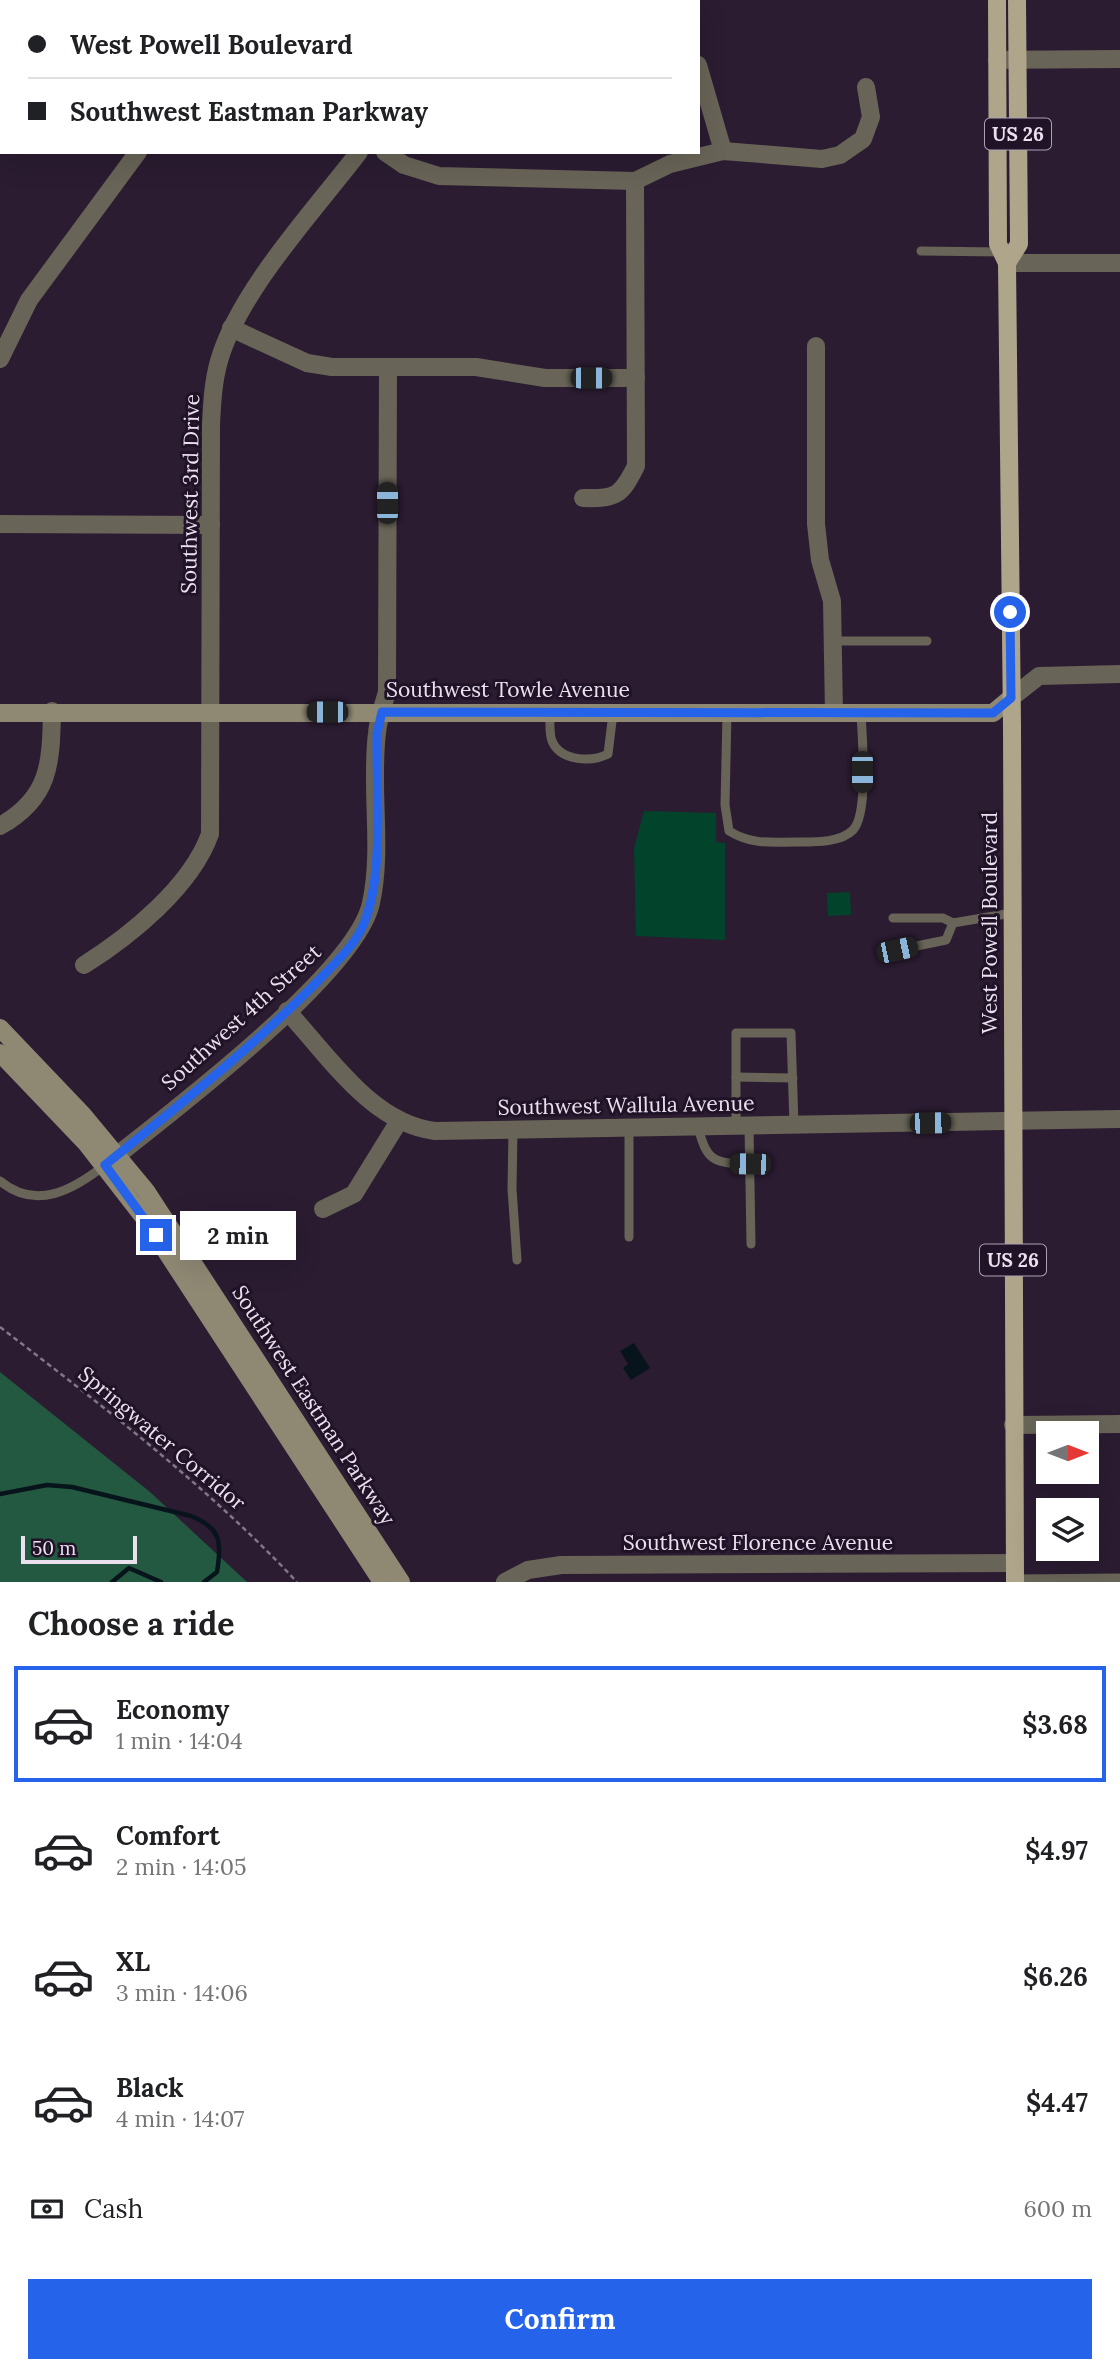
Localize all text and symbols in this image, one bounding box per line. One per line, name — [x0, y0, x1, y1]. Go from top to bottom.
text: West Powell Boulevard — [70, 28, 353, 61]
text: Southwest Eastman Parkway — [70, 95, 428, 128]
road number: US 26 — [985, 118, 1051, 150]
car — [571, 368, 613, 389]
street label: Southwest 3rd Drive — [175, 394, 205, 594]
car — [377, 482, 398, 524]
route start — [994, 596, 1026, 628]
street label: Southwest Towle Avenue — [386, 676, 630, 703]
car — [307, 702, 349, 723]
car — [852, 751, 873, 793]
street label: West Powell Boulevard — [976, 812, 1003, 1034]
car — [875, 935, 920, 965]
street label: Southwest 4th Street — [155, 938, 327, 1096]
street label: Southwest Wallula Avenue — [497, 1089, 755, 1121]
car — [909, 1112, 952, 1134]
car — [729, 1153, 772, 1175]
callout: 2 min — [180, 1210, 296, 1260]
route end — [140, 1219, 172, 1251]
text: 2 min — [207, 1221, 269, 1250]
road number: US 26 — [980, 1244, 1046, 1276]
street label: Southwest Eastman Parkway — [226, 1280, 402, 1530]
street label: Springwater Corridor — [73, 1360, 251, 1516]
north arrow — [1036, 1421, 1099, 1484]
map controls — [1036, 1421, 1099, 1561]
button: layers — [1036, 1498, 1099, 1561]
street label: Southwest Florence Avenue — [623, 1529, 893, 1556]
scale bar — [21, 1533, 136, 1565]
text: 50 m — [32, 1536, 76, 1560]
text: Choose a ride — [28, 1603, 235, 1644]
icon: car — [32, 1693, 95, 1756]
text: Economy — [116, 1693, 229, 1726]
text: $3.68 — [1022, 1708, 1088, 1741]
text: 1 min · 14:04 — [116, 1726, 243, 1755]
icon: car — [32, 1819, 95, 1882]
text: Comfort — [116, 1819, 220, 1852]
text: $4.97 — [1025, 1834, 1088, 1867]
text: 2 min · 14:05 — [116, 1852, 247, 1881]
icon: car — [32, 1945, 95, 2008]
text: XL — [116, 1945, 150, 1978]
text: $6.26 — [1023, 1960, 1088, 1993]
text: 3 min · 14:06 — [116, 1978, 248, 2007]
icon: car — [32, 2071, 95, 2134]
text: Black — [116, 2071, 184, 2104]
text: $4.47 — [1026, 2086, 1088, 2119]
text: 4 min · 14:07 — [116, 2104, 244, 2133]
icon: cash — [28, 2190, 66, 2228]
text: Cash — [84, 2192, 143, 2225]
text: 600 m — [1024, 2194, 1092, 2223]
button: Confirm — [28, 2279, 1092, 2359]

